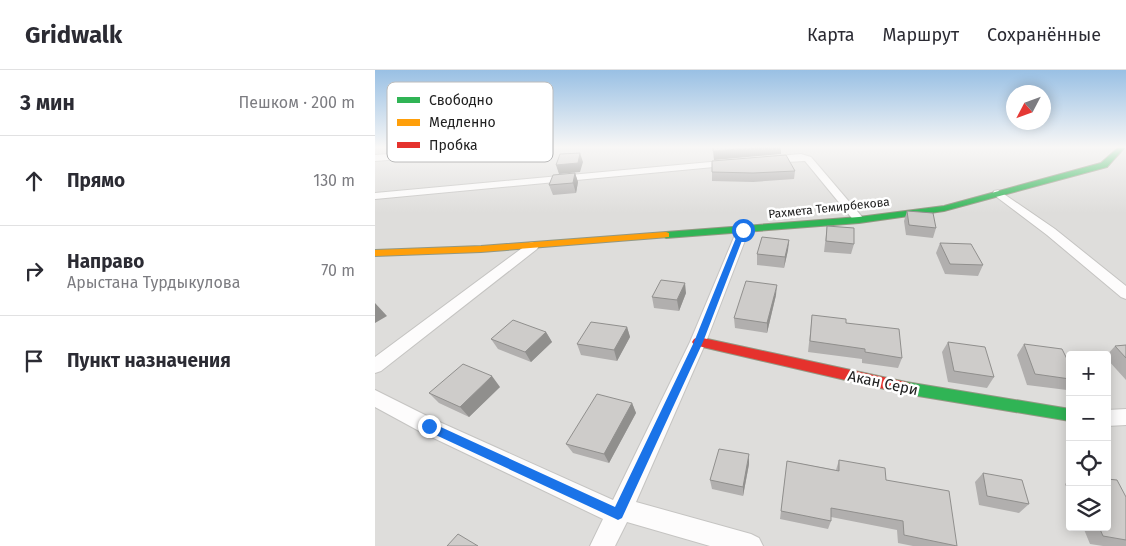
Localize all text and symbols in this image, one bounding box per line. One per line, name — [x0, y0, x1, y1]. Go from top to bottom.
text: Gridwalk — [25, 21, 122, 49]
text: Карта — [807, 24, 855, 46]
text: Маршрут — [883, 24, 959, 46]
text: Сохранённые — [987, 24, 1101, 46]
legend — [387, 82, 553, 162]
north arrow — [1006, 85, 1051, 130]
text: 3 мин — [20, 90, 75, 116]
text: Свободно — [429, 92, 493, 109]
text: Пешком · 200 m — [238, 93, 355, 112]
text: Медленно — [429, 114, 496, 131]
text: Пробка — [429, 137, 478, 154]
icon: ahead — [20, 167, 48, 195]
text: Прямо — [67, 169, 125, 192]
text: 130 m — [313, 171, 355, 190]
street label: Рахмета Темирбекова — [768, 195, 890, 221]
route start — [732, 219, 755, 242]
text: Направо — [67, 250, 144, 273]
icon: right — [20, 257, 48, 285]
text: 70 m — [321, 261, 355, 280]
text: Арыстана Турдыкулова — [67, 273, 240, 292]
icon: arrive — [20, 347, 48, 375]
text: Пункт назначения — [67, 349, 231, 372]
map controls — [1066, 351, 1111, 531]
button: + — [1066, 351, 1111, 396]
street label: Акан Сери — [846, 367, 920, 399]
button: − — [1066, 396, 1111, 441]
route end — [418, 415, 441, 438]
button: locate — [1066, 441, 1111, 486]
button: layers — [1066, 486, 1111, 531]

